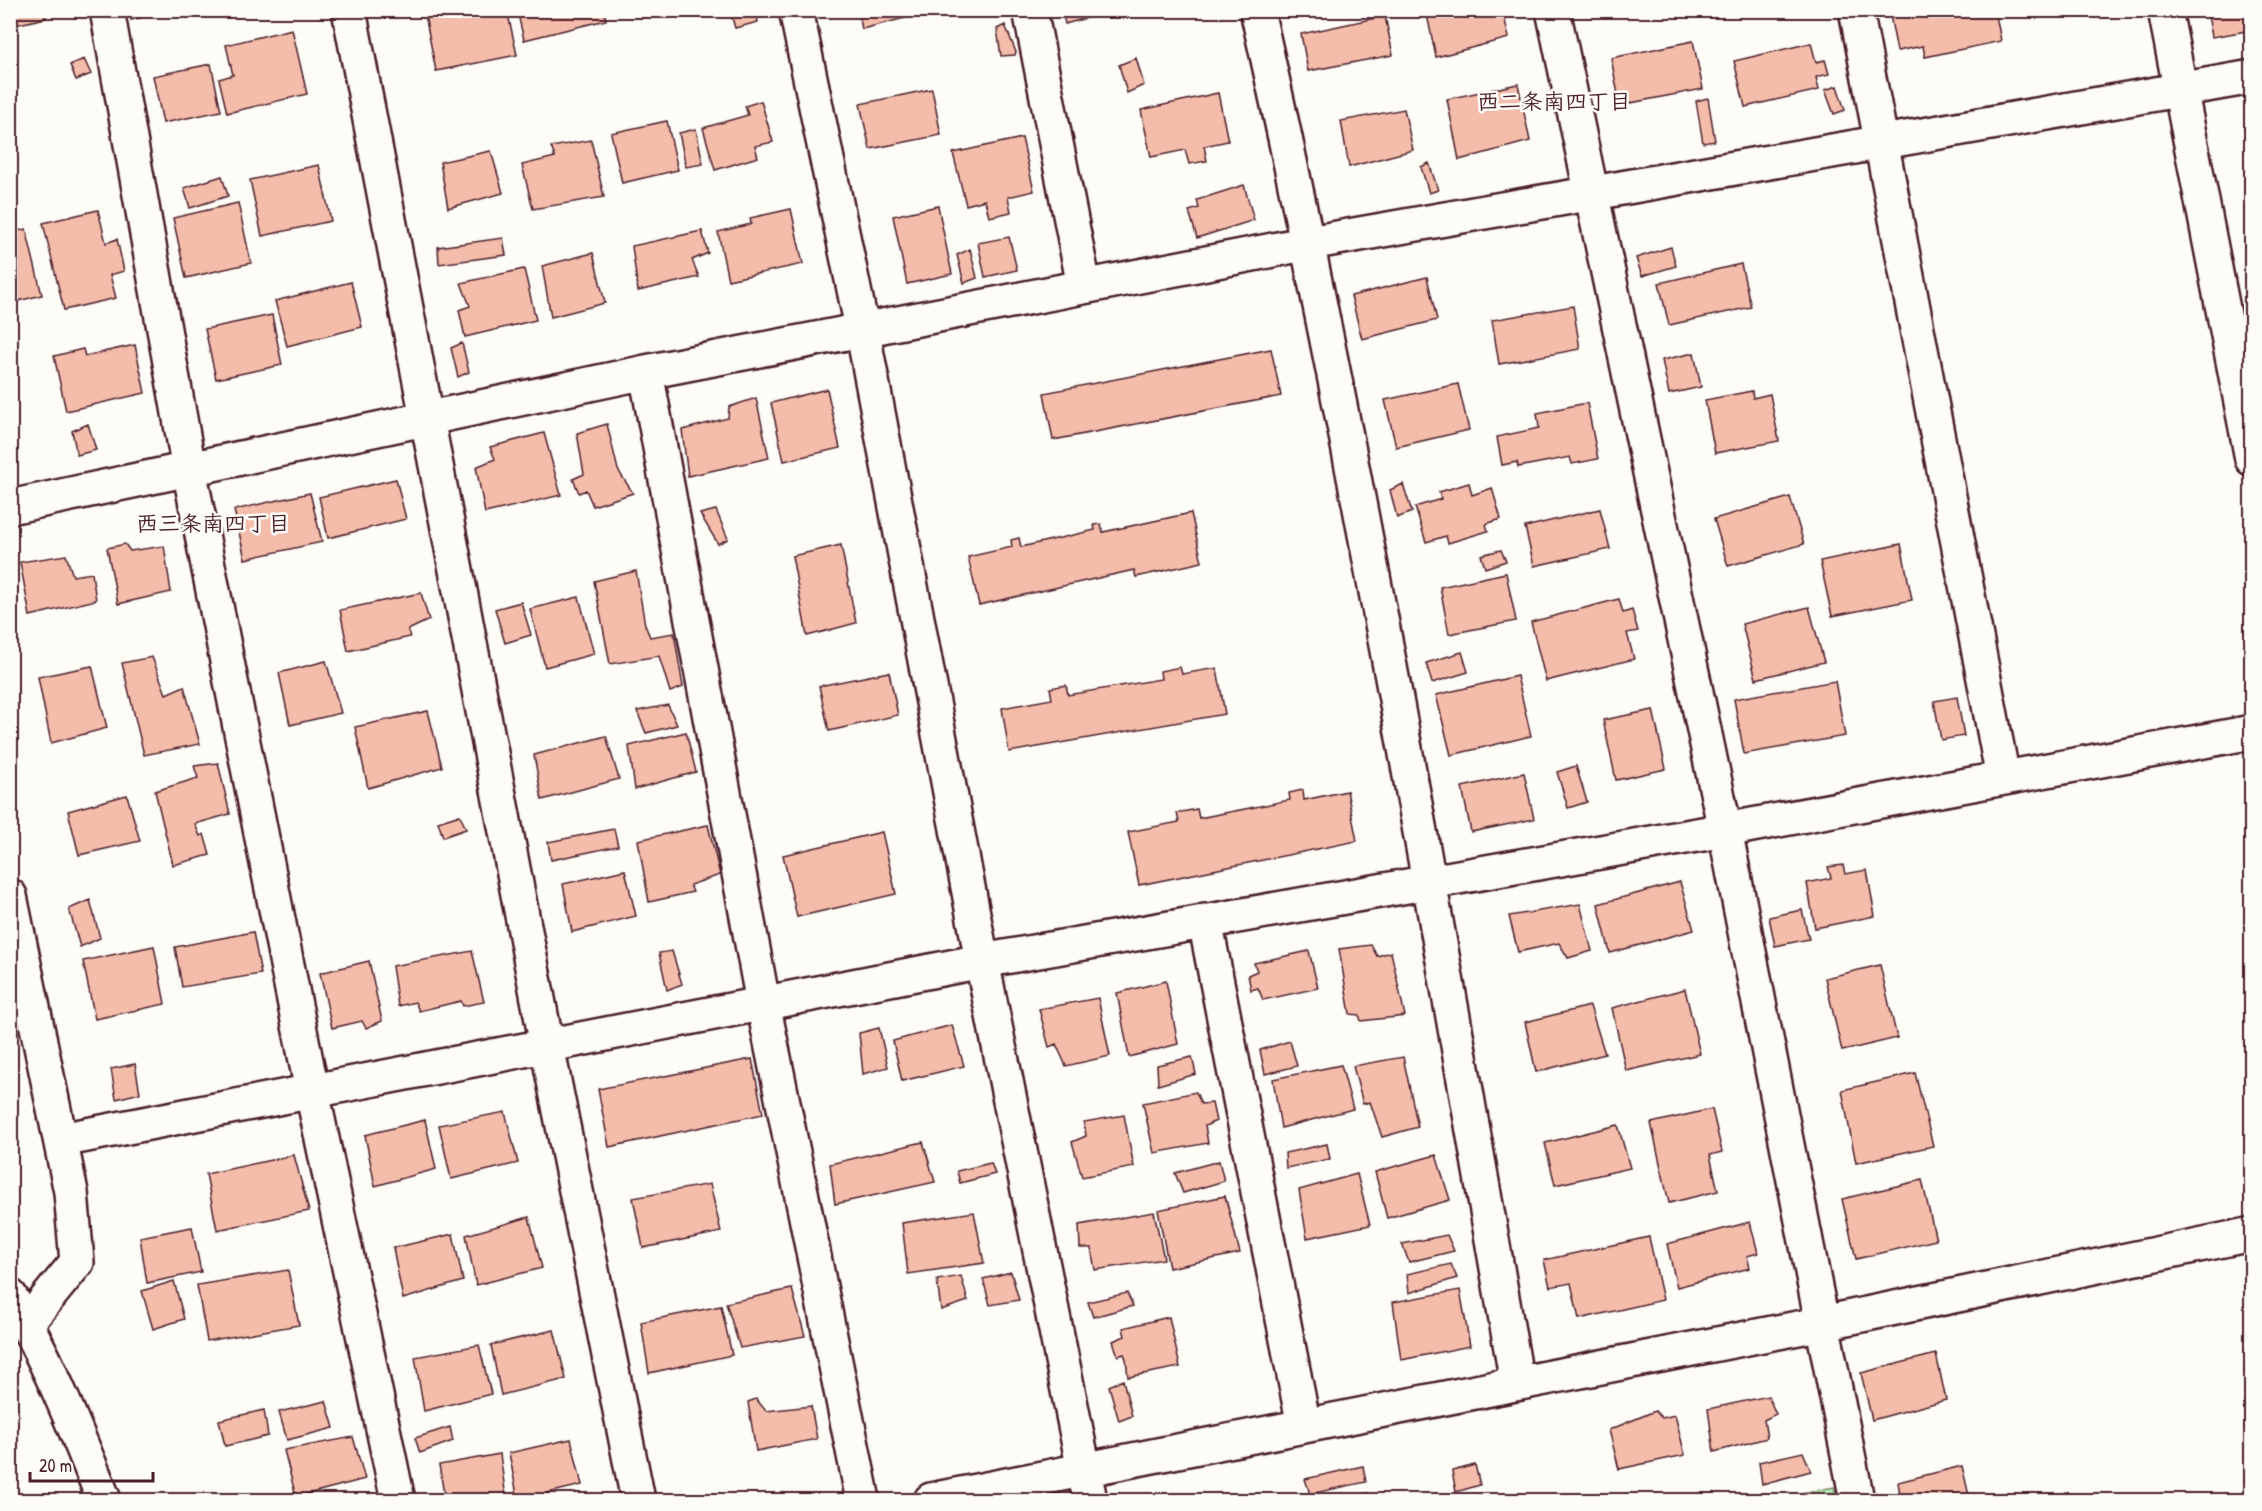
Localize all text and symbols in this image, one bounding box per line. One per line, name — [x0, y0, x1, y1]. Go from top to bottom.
district label: 西二条南四丁目 — [1477, 86, 1631, 116]
district label: 西三条南四丁目 — [136, 508, 290, 538]
scale bar — [30, 1445, 153, 1483]
text: 20 m — [39, 1453, 72, 1478]

